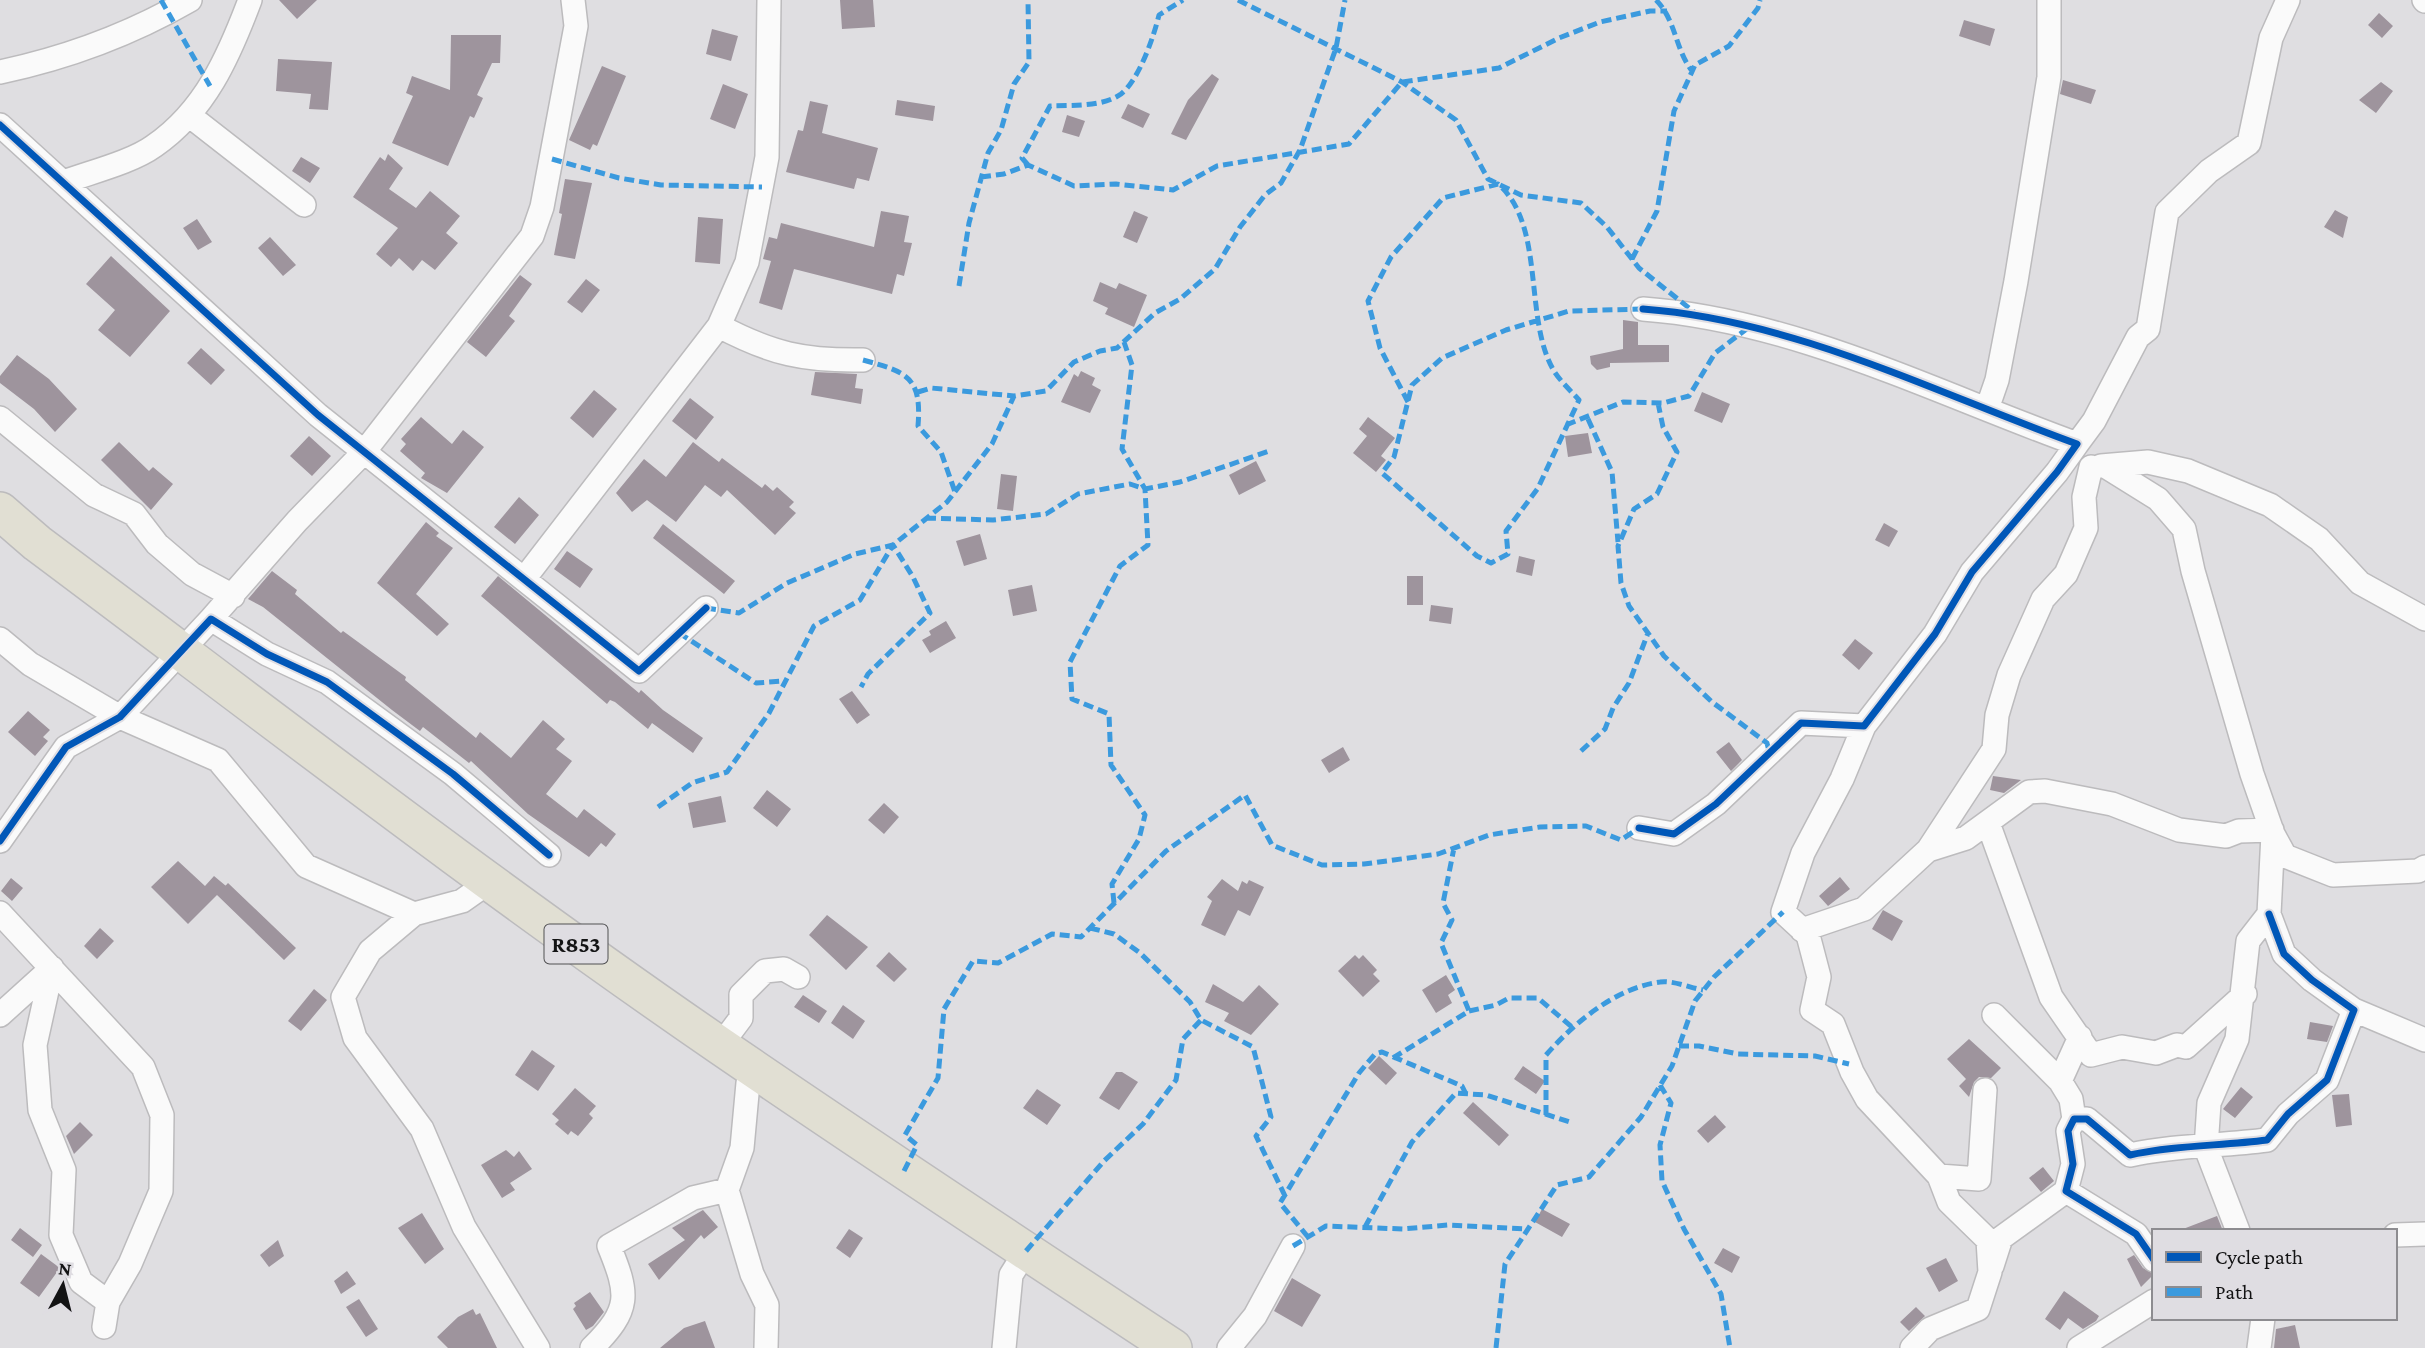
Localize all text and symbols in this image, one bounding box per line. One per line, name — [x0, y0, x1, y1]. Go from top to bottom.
road number: R853 — [544, 925, 608, 964]
legend — [2152, 1229, 2397, 1320]
text: Cycle path — [2215, 1245, 2303, 1269]
north arrow — [28, 1250, 98, 1320]
text: N — [57, 1257, 73, 1280]
text: Path — [2215, 1280, 2253, 1304]

